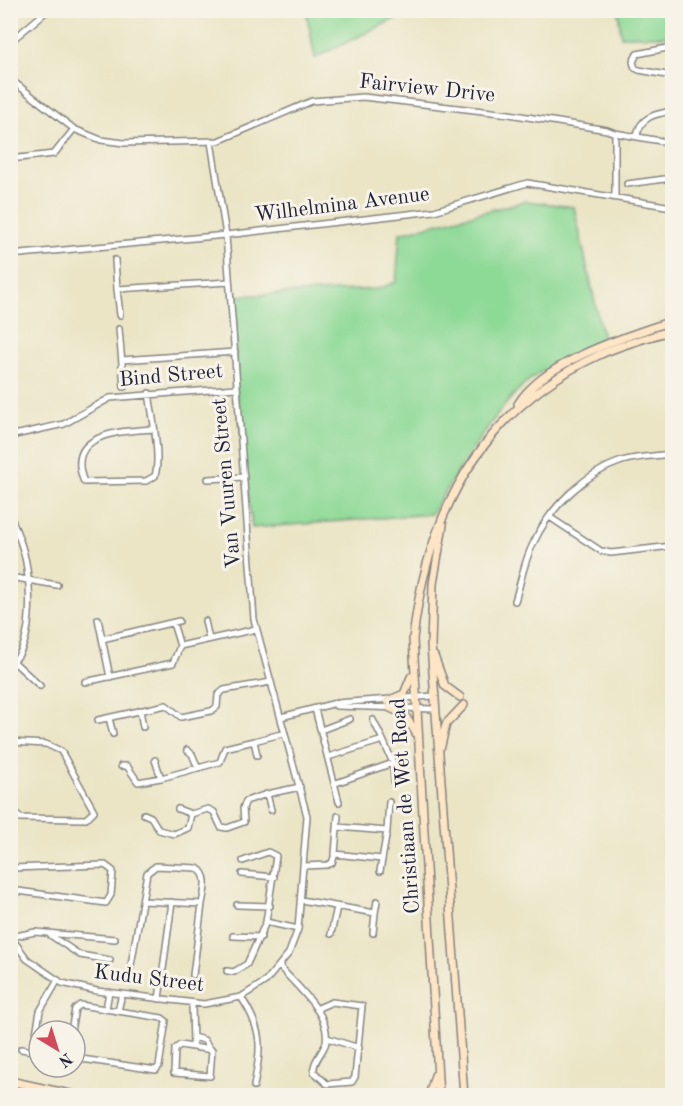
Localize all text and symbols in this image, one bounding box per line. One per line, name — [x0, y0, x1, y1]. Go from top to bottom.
street label: Fairview Drive — [358, 71, 496, 107]
street label: Wilhelmina Avenue — [253, 184, 431, 226]
street label: Bind Street — [118, 361, 224, 391]
street label: Van Vuuren Street — [209, 397, 245, 569]
street label: Christiaan de Wet Road — [388, 697, 424, 915]
street label: Kudu Street — [93, 962, 205, 996]
north arrow — [27, 1019, 87, 1079]
text: N — [55, 1049, 75, 1070]

